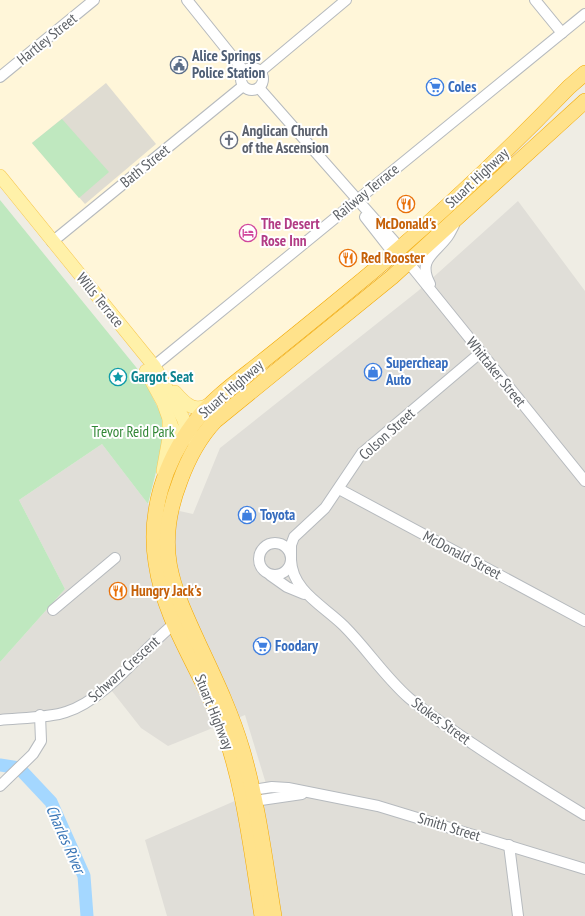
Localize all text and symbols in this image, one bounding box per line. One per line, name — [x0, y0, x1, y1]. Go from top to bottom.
street label: Hartley Street — [13, 9, 80, 68]
place label: Alice Springs Police Station — [191, 46, 266, 82]
public building icon: Alice Springs Police Station — [169, 55, 189, 75]
supermarket icon: Coles — [425, 77, 445, 97]
place label: Coles — [448, 77, 476, 96]
place label: Anglican Church of the Ascension — [241, 121, 329, 157]
church icon: Anglican Church of the Ascension — [219, 130, 239, 150]
street label: Bath Street — [116, 140, 173, 191]
street label: Stuart Highway — [441, 143, 513, 212]
street label: Railway Terrace — [329, 159, 403, 224]
restaurant icon: McDonald's — [396, 194, 416, 214]
place label: The Desert Rose Inn — [261, 214, 320, 250]
place label: McDonald's — [376, 214, 436, 233]
hotel icon: The Desert Rose Inn — [238, 223, 258, 243]
restaurant icon: Red Rooster — [338, 248, 358, 268]
place label: Red Rooster — [361, 248, 425, 267]
street label: Wills Terrace — [73, 268, 128, 331]
street label: Whittaker Street — [462, 333, 530, 410]
place label: Supercheap Auto — [385, 353, 448, 389]
street label: Stuart Highway — [194, 355, 267, 422]
shop icon: Supercheap Auto — [363, 362, 383, 382]
place icon: Gargot Seat — [108, 367, 128, 387]
place label: Gargot Seat — [131, 367, 194, 386]
street label: Colson Street — [355, 404, 419, 464]
park label: Trevor Reid Park — [91, 422, 175, 441]
shop icon: Toyota — [237, 505, 257, 525]
place label: Toyota — [260, 505, 295, 524]
street label: McDonald Street — [420, 526, 505, 583]
restaurant icon: Hungry Jack's — [108, 581, 128, 601]
place label: Hungry Jack's — [131, 581, 202, 600]
street label: Schwarz Crescent — [84, 632, 163, 706]
supermarket icon: Foodary — [252, 636, 272, 656]
place label: Foodary — [275, 636, 319, 655]
street label: Stuart Highway — [191, 671, 238, 753]
street label: Stokes Street — [408, 693, 474, 748]
water label: Charles River — [42, 802, 91, 879]
street label: Smith Street — [416, 808, 483, 845]

